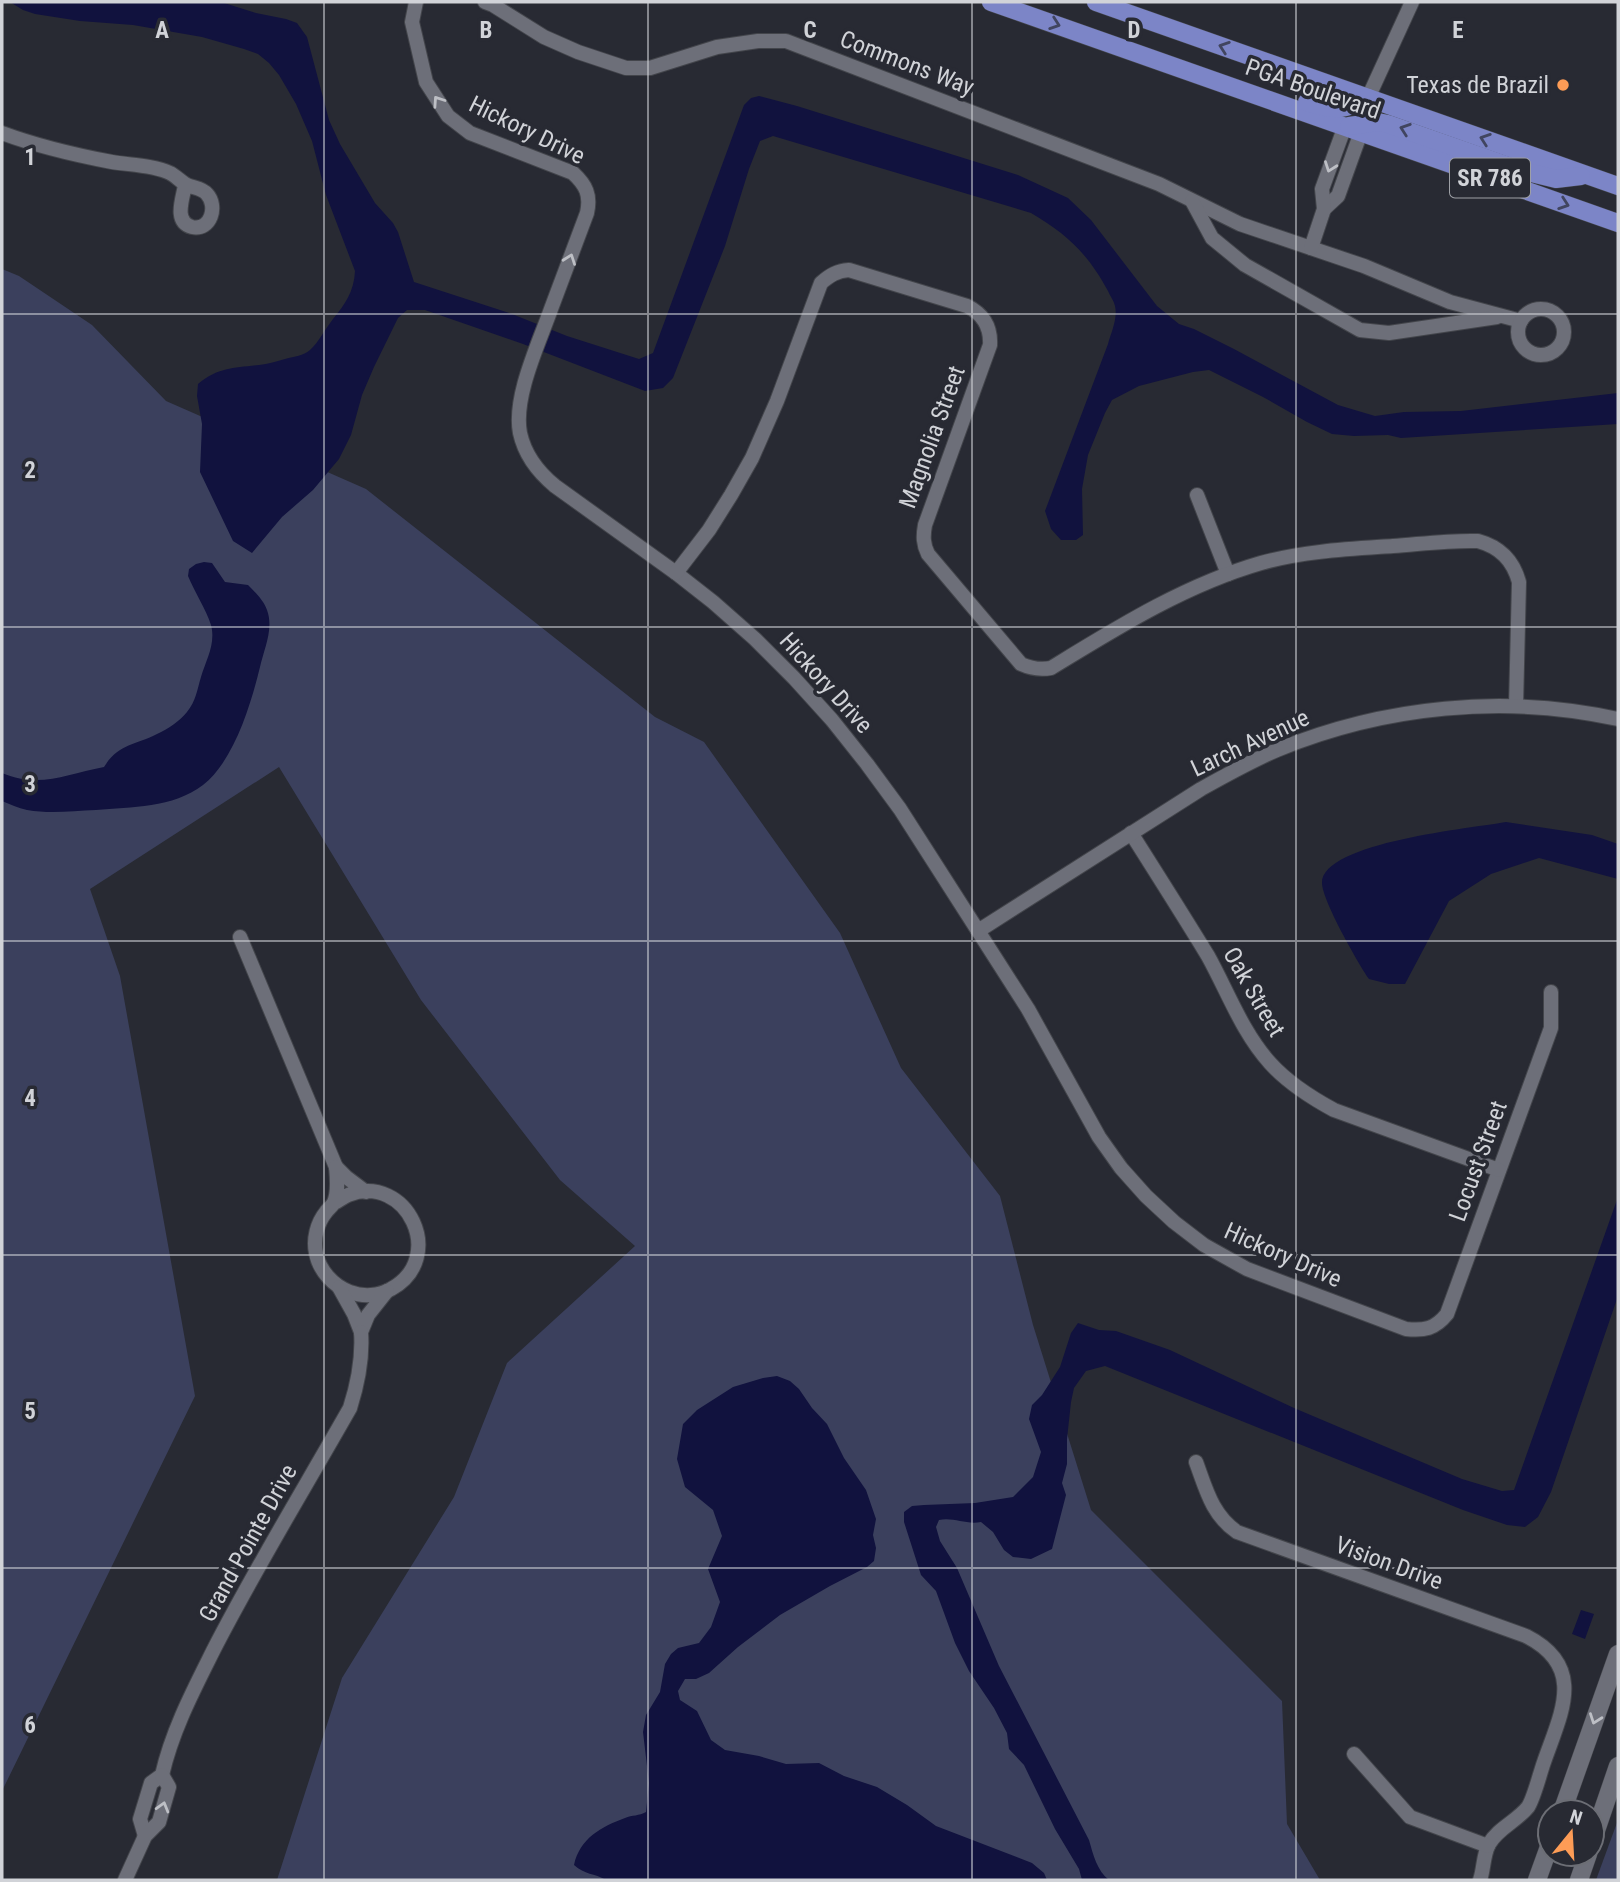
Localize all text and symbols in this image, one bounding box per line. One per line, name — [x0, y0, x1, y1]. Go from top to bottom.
one-way arrow — [1048, 16, 1060, 30]
text: A — [155, 17, 169, 44]
text: B — [480, 17, 492, 44]
text: C — [803, 17, 817, 44]
text: D — [1128, 17, 1141, 44]
text: E — [1452, 17, 1464, 44]
street label: Commons Way — [836, 25, 978, 101]
one-way arrow — [1218, 41, 1230, 55]
street label: PGA Boulevard — [1242, 53, 1384, 125]
place label: Texas de Brazil — [1406, 71, 1549, 99]
marker: Texas de Brazil — [1555, 77, 1571, 93]
street label: Hickory Drive — [465, 90, 589, 170]
one-way arrow — [433, 96, 446, 109]
one-way arrow — [1399, 123, 1411, 137]
one-way arrow — [1479, 133, 1491, 147]
text: 1 — [24, 144, 36, 171]
road number: SR 786 — [1450, 158, 1530, 197]
one-way arrow — [1324, 161, 1338, 173]
one-way arrow — [1558, 196, 1570, 210]
one-way arrow — [562, 254, 576, 266]
street label: Magnolia Street — [893, 362, 971, 512]
text: 2 — [24, 457, 36, 484]
street label: Hickory Drive — [774, 627, 878, 739]
street label: Larch Avenue — [1186, 703, 1314, 783]
text: 3 — [24, 771, 36, 798]
street label: Oak Street — [1217, 942, 1291, 1042]
text: 4 — [24, 1085, 36, 1112]
street label: Locust Street — [1443, 1097, 1513, 1225]
street label: Hickory Drive — [1220, 1217, 1346, 1293]
text: 5 — [24, 1398, 36, 1425]
street label: Grand Pointe Drive — [193, 1459, 303, 1627]
street label: Vision Drive — [1331, 1531, 1447, 1595]
text: 6 — [24, 1712, 36, 1739]
one-way arrow — [1589, 1712, 1603, 1724]
north arrow — [1536, 1798, 1606, 1868]
one-way arrow — [155, 1801, 170, 1813]
text: N — [1567, 1805, 1585, 1830]

